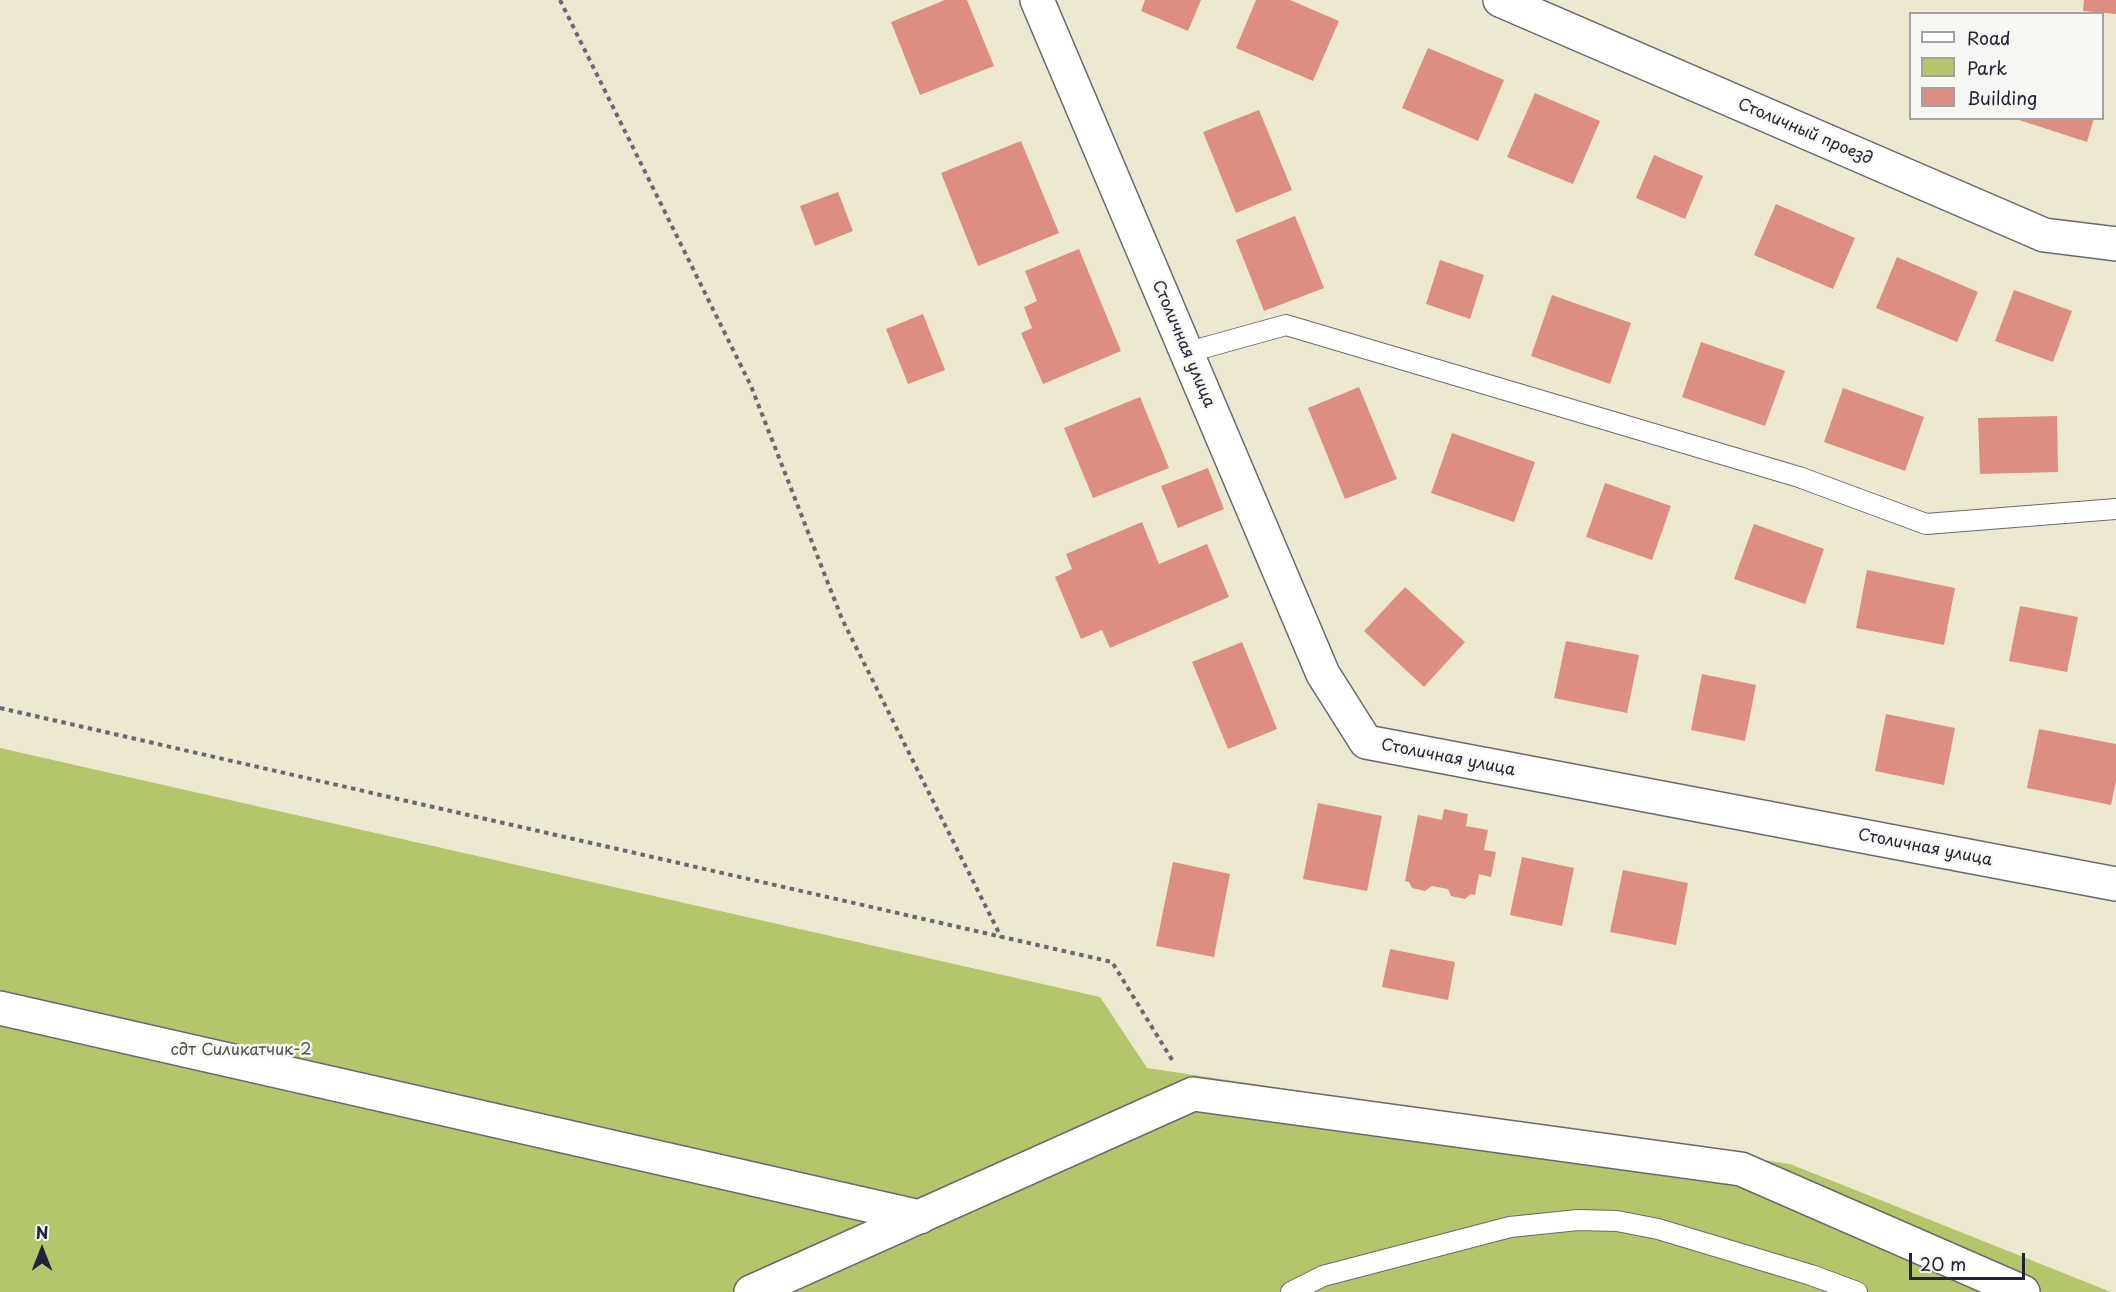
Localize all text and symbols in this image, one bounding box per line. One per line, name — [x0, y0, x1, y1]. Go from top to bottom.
legend — [1909, 12, 2104, 120]
text: Road — [1967, 24, 2011, 51]
text: Park — [1967, 54, 2007, 81]
text: Building — [1967, 84, 2037, 111]
street label: Столичный проезд — [1735, 95, 1875, 169]
street label: Столичная улица — [1148, 278, 1218, 410]
street label: Столичная улица — [1379, 736, 1517, 780]
street label: Столичная улица — [1856, 826, 1994, 870]
park label: сдт Силикатчик-2 — [170, 1041, 312, 1061]
north arrow — [12, 1220, 72, 1280]
text: N — [36, 1220, 48, 1244]
scale bar — [1912, 1241, 2028, 1279]
text: 20 m — [1920, 1250, 1966, 1277]

